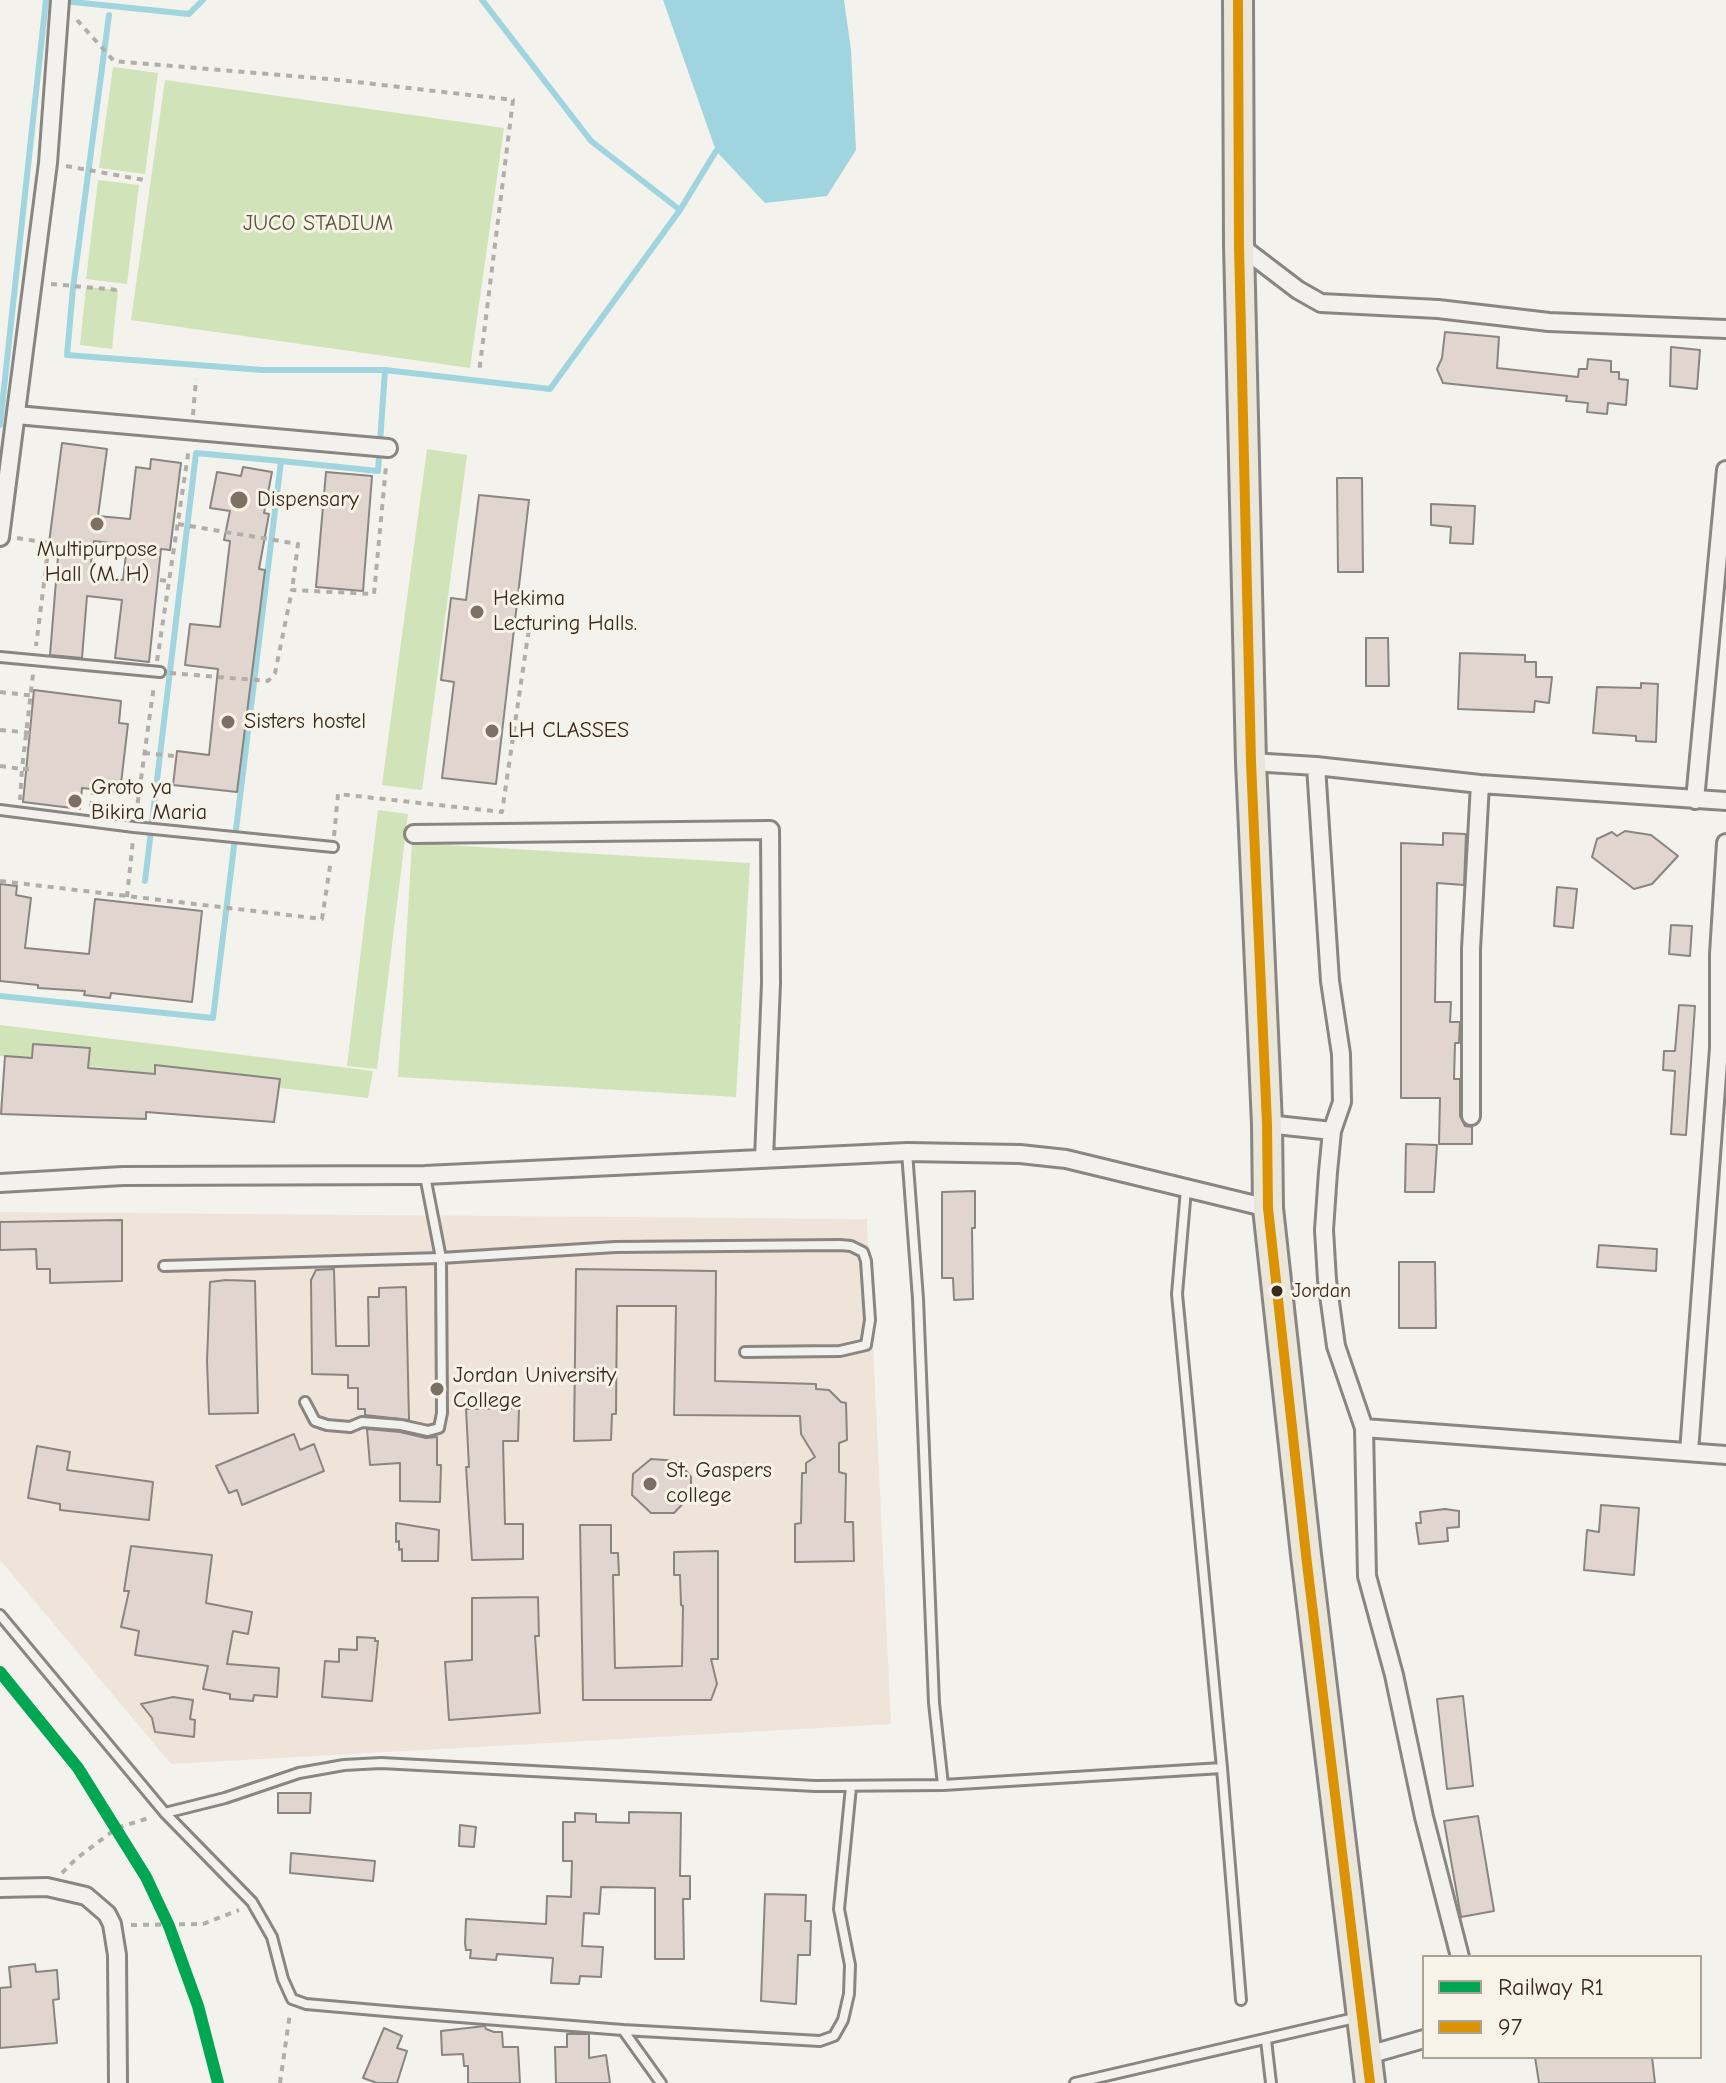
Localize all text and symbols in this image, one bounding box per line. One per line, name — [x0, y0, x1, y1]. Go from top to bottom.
park label: JUCO STADIUM — [243, 211, 393, 237]
place label: Dispensary — [257, 487, 359, 513]
marker: Dispensary — [228, 489, 250, 511]
marker: Multipurpose Hall (M. H) — [88, 515, 106, 533]
place label: Multipurpose Hall (M. H) — [37, 537, 157, 588]
place label: Hekima Lecturing Halls. — [493, 586, 637, 638]
marker: Hekima Lecturing Halls. — [468, 603, 486, 621]
place label: Sisters hostel — [244, 709, 366, 735]
marker: Sisters hostel — [219, 713, 237, 731]
place label: LH CLASSES — [508, 718, 629, 744]
marker: LH CLASSES — [483, 722, 501, 740]
place label: Groto ya Bikira Maria — [91, 775, 207, 826]
marker: Groto ya Bikira Maria — [66, 792, 84, 810]
place label: Jordan — [1292, 1279, 1351, 1303]
marker: Jordan — [1269, 1283, 1285, 1299]
place label: Jordan University College — [453, 1363, 616, 1414]
marker: Jordan University College — [428, 1380, 446, 1398]
place label: St. Gaspers college — [666, 1458, 772, 1510]
marker: St. Gaspers college — [641, 1475, 659, 1493]
legend — [1422, 1955, 1702, 2059]
text: Railway R1 — [1498, 1973, 1604, 2001]
text: 97 — [1498, 2013, 1522, 2041]

